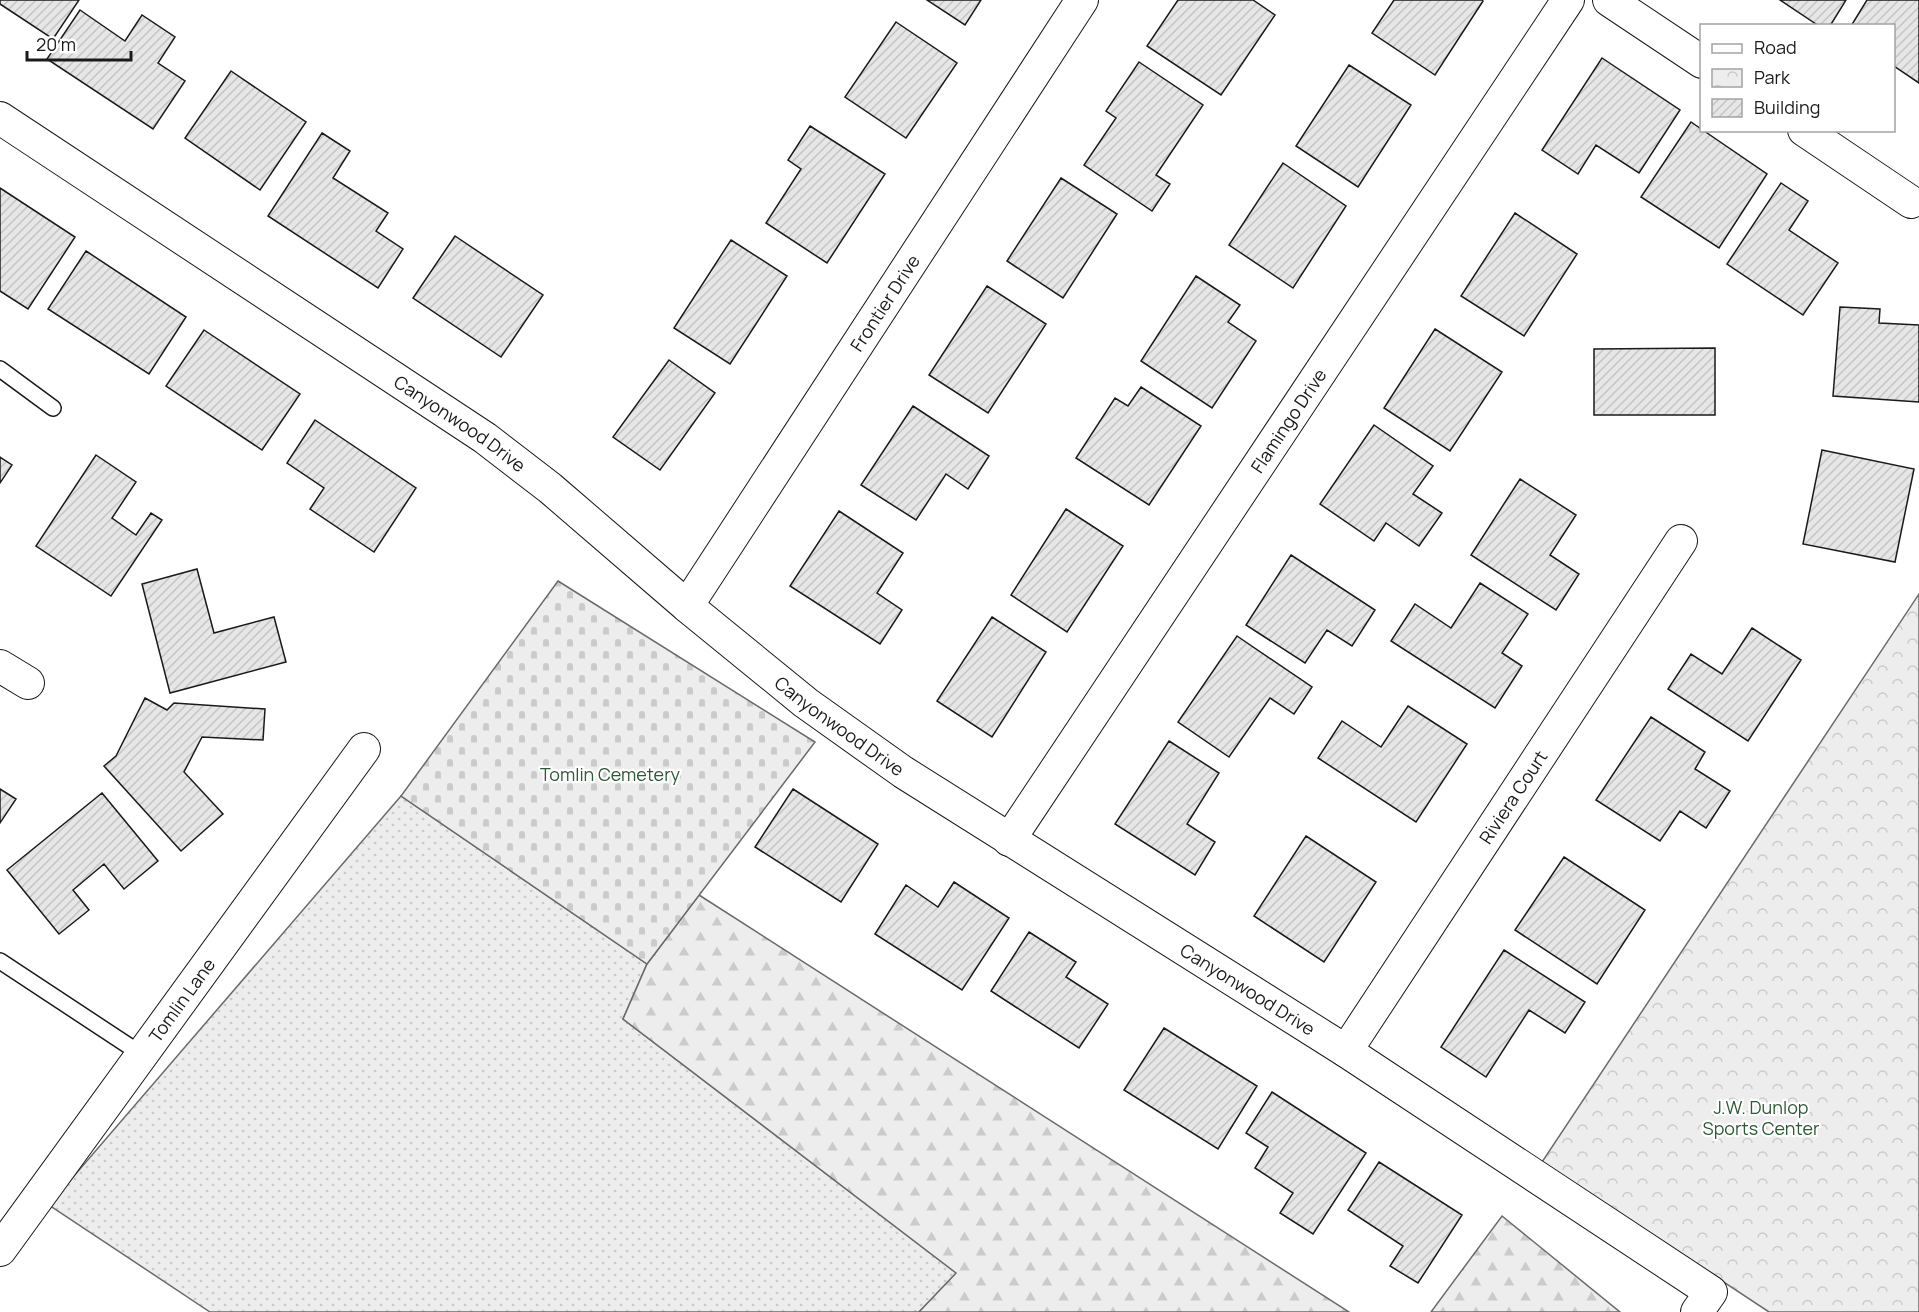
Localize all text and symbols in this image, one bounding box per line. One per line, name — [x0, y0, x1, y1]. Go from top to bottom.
scale bar — [27, 24, 130, 62]
legend — [1700, 24, 1895, 132]
text: 20 m — [36, 32, 76, 56]
text: Road — [1754, 35, 1797, 59]
text: Park — [1754, 65, 1791, 89]
text: Building — [1754, 95, 1820, 119]
street label: Frontier Drive — [844, 250, 925, 356]
street label: Flamingo Drive — [1245, 364, 1332, 477]
street label: Canyonwood Drive — [389, 369, 531, 477]
street label: Canyonwood Drive — [770, 670, 909, 781]
street label: Riviera Court — [1473, 746, 1552, 848]
park label: Tomlin Cemetery — [540, 762, 681, 786]
street label: Canyonwood Drive — [1176, 938, 1320, 1041]
street label: Tomlin Lane — [143, 953, 220, 1047]
park label: J.W. Dunlop Sports Center — [1703, 1095, 1820, 1140]

